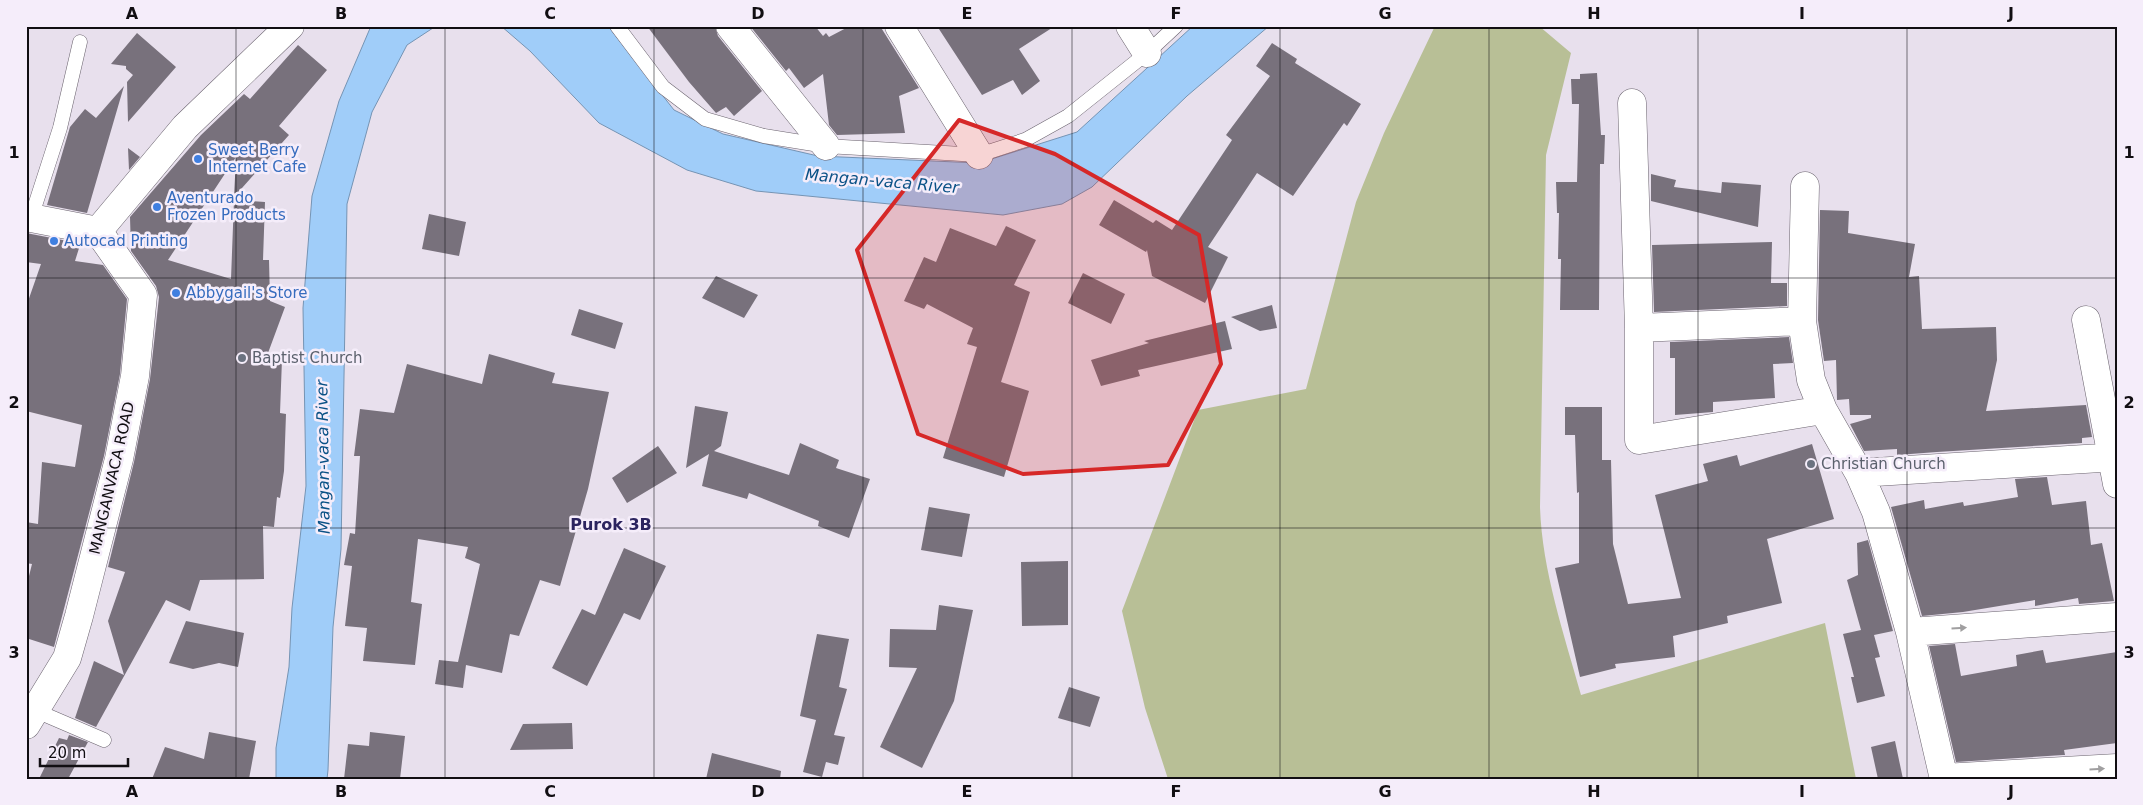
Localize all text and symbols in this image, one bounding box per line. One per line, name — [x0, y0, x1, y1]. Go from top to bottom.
text: A — [126, 4, 139, 23]
text: B — [335, 4, 347, 23]
text: C — [544, 4, 556, 23]
text: D — [751, 4, 765, 23]
text: E — [962, 4, 972, 23]
text: F — [1171, 4, 1181, 23]
text: G — [1378, 4, 1392, 23]
text: H — [1587, 4, 1601, 23]
text: I — [1799, 4, 1805, 23]
text: J — [2007, 4, 2014, 23]
place label: Sweet Berry Internet Cafe — [208, 141, 307, 176]
text: 1 — [8, 143, 20, 162]
text: 1 — [2123, 143, 2135, 162]
marker: Sweet Berry Internet Cafe — [192, 153, 204, 165]
water label: Mangan-vaca River — [804, 165, 961, 197]
place label: Aventurado Frozen Products — [167, 189, 286, 224]
marker: Aventurado Frozen Products — [151, 201, 163, 213]
place label: Autocad Printing — [64, 232, 188, 250]
marker: Autocad Printing — [48, 235, 60, 247]
place label: Abbygail's Store — [186, 284, 308, 302]
marker: Abbygail's Store — [170, 287, 182, 299]
place label: Baptist Church — [252, 349, 363, 367]
marker: Baptist Church — [236, 352, 248, 364]
water label: Mangan-vaca River — [312, 378, 334, 534]
text: 2 — [8, 393, 20, 412]
text: 2 — [2123, 393, 2135, 412]
street label: MANGANVACA ROAD — [86, 400, 138, 556]
place label: Christian Church — [1821, 455, 1946, 473]
marker: Christian Church — [1805, 458, 1817, 470]
district label: Purok 3B — [570, 515, 652, 534]
one-way arrow — [1951, 624, 1967, 632]
text: 3 — [8, 643, 20, 662]
text: 3 — [2123, 643, 2135, 662]
scale bar — [40, 735, 128, 767]
text: 20 m — [48, 744, 86, 762]
one-way arrow — [2089, 765, 2105, 773]
text: A — [126, 782, 139, 801]
text: B — [335, 782, 347, 801]
text: C — [544, 782, 556, 801]
text: D — [751, 782, 765, 801]
text: E — [962, 782, 972, 801]
text: F — [1171, 782, 1181, 801]
text: G — [1378, 782, 1392, 801]
text: H — [1587, 782, 1601, 801]
text: I — [1799, 782, 1805, 801]
text: J — [2007, 782, 2014, 801]

